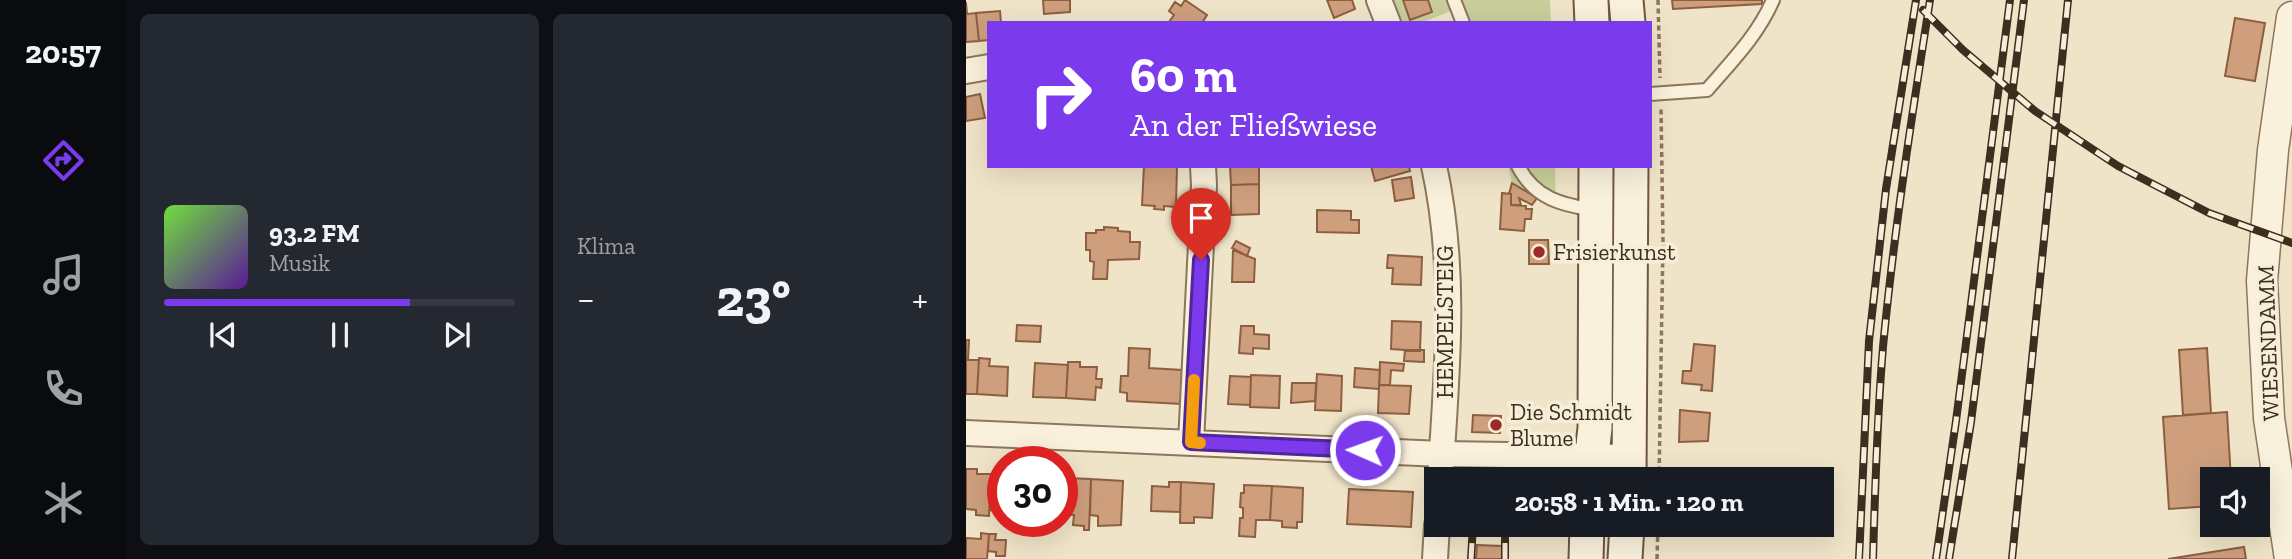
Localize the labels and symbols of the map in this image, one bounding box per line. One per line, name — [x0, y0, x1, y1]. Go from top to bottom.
pin — [1171, 188, 1231, 260]
place label: Frisierkunst — [1553, 238, 1676, 266]
marker: Frisierkunst — [1531, 244, 1547, 260]
street label: HEMPELSTEIG — [1431, 245, 1459, 399]
street label: WIESENDAMM — [2251, 264, 2285, 422]
place label: Die Schmidt Blume — [1510, 398, 1632, 452]
position arrow — [1328, 413, 1402, 487]
marker: Die Schmidt Blume — [1488, 417, 1504, 433]
speed limit sign: 30 — [987, 446, 1078, 537]

